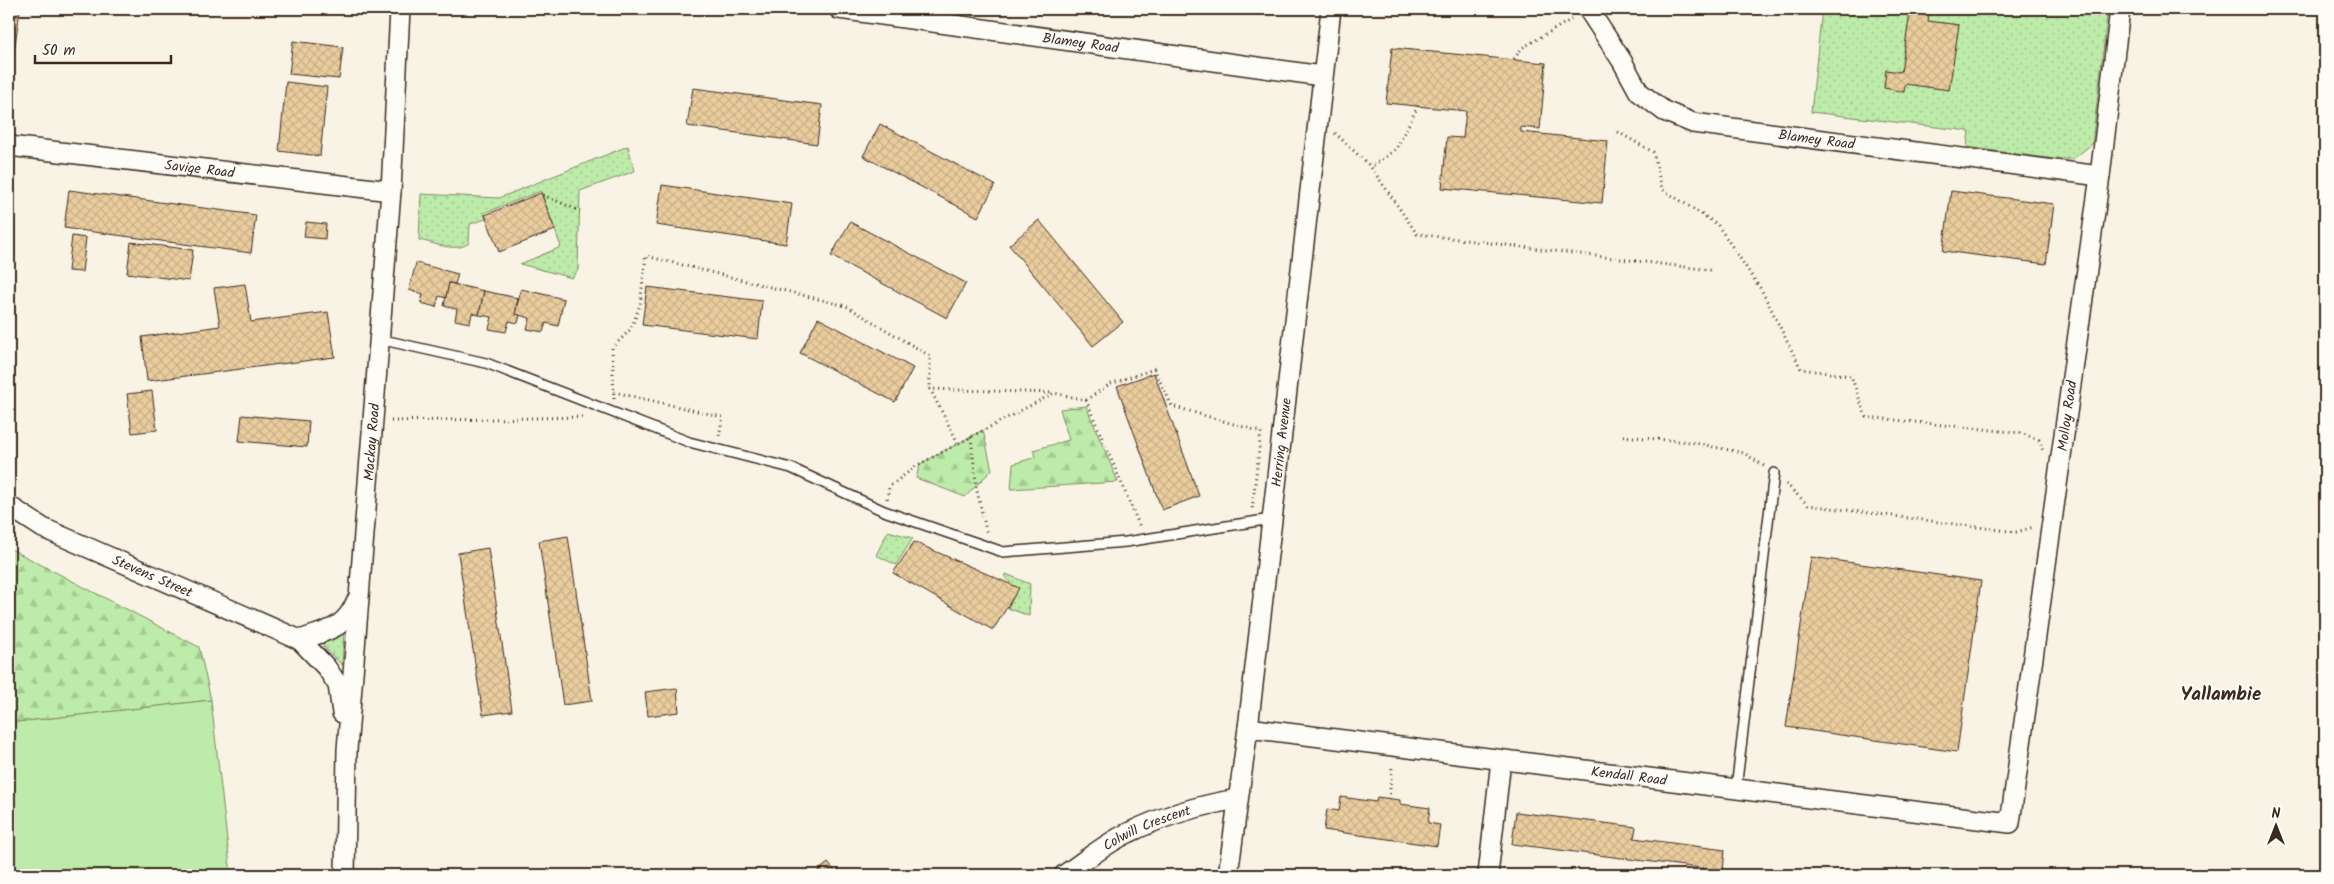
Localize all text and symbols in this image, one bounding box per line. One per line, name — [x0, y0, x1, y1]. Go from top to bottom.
street label: Blamey Road — [1041, 27, 1121, 60]
scale bar — [35, 32, 171, 64]
text: 50 m — [42, 39, 76, 63]
street label: Blamey Road — [1777, 124, 1857, 156]
street label: Savige Road — [164, 154, 237, 185]
street label: Molloy Road — [2052, 378, 2084, 453]
street label: Herring Avenue — [1266, 396, 1298, 488]
street label: Mackay Road — [358, 402, 386, 481]
street label: Stevens Street — [108, 549, 197, 604]
district label: Yallambie — [2181, 680, 2261, 710]
street label: Kendall Road — [1590, 761, 1669, 792]
street label: Colwill Crescent — [1099, 800, 1194, 857]
north arrow — [2252, 802, 2302, 852]
text: N — [2272, 803, 2281, 825]

